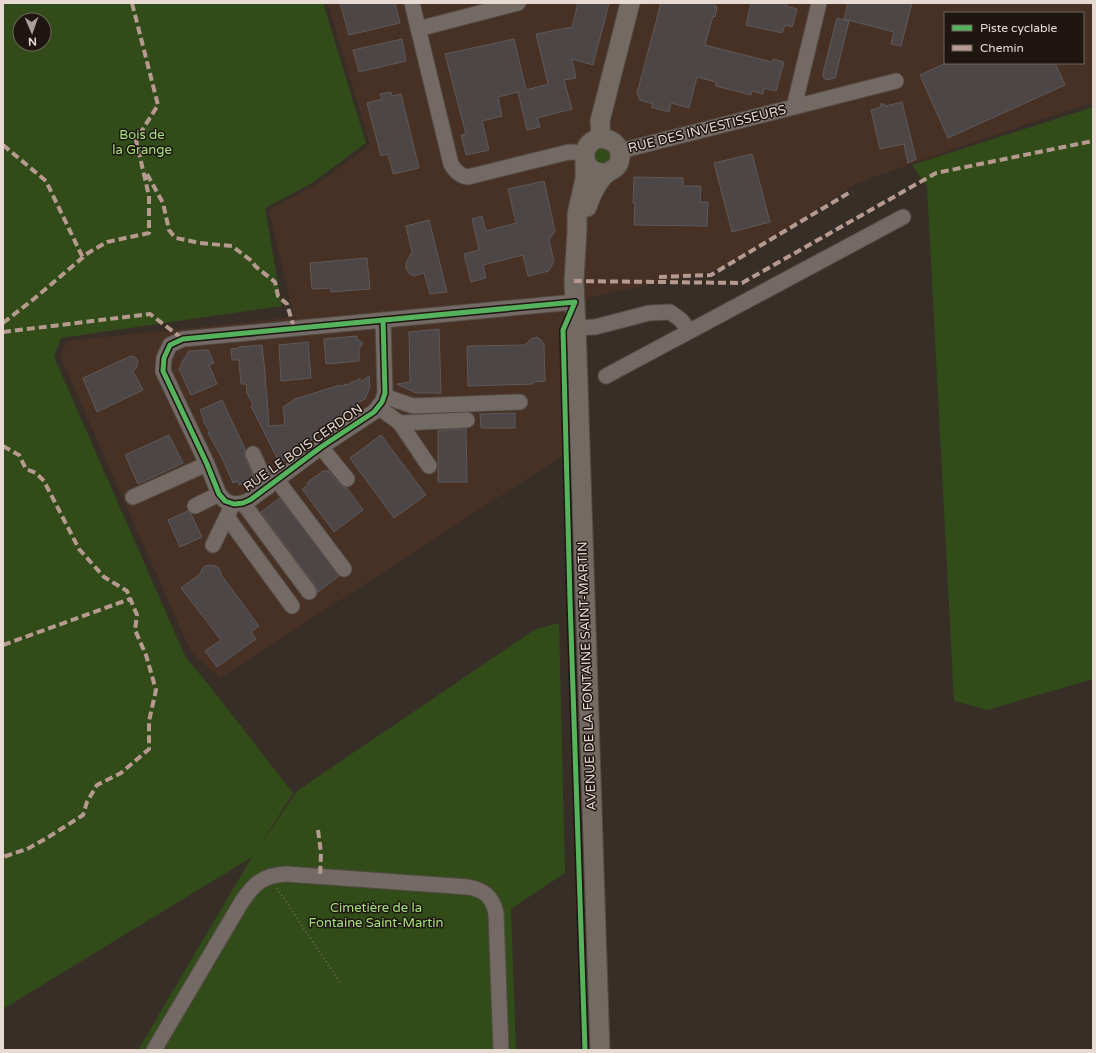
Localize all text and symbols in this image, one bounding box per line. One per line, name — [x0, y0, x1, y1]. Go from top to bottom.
north arrow — [12, 12, 52, 52]
legend — [944, 12, 1084, 64]
text: Piste cyclable — [980, 21, 1058, 35]
text: N — [28, 35, 37, 48]
text: Chemin — [980, 41, 1024, 55]
street label: RUE DES INVESTISSEURS — [626, 102, 788, 156]
park label: Bois de la Grange — [112, 127, 172, 158]
street label: RUE LE BOIS CERDON — [240, 401, 366, 495]
street label: AVENUE DE LA FONTAINE SAINT-MARTIN — [574, 541, 600, 811]
park label: Cimetière de la Fontaine Saint-Martin — [309, 900, 443, 931]

